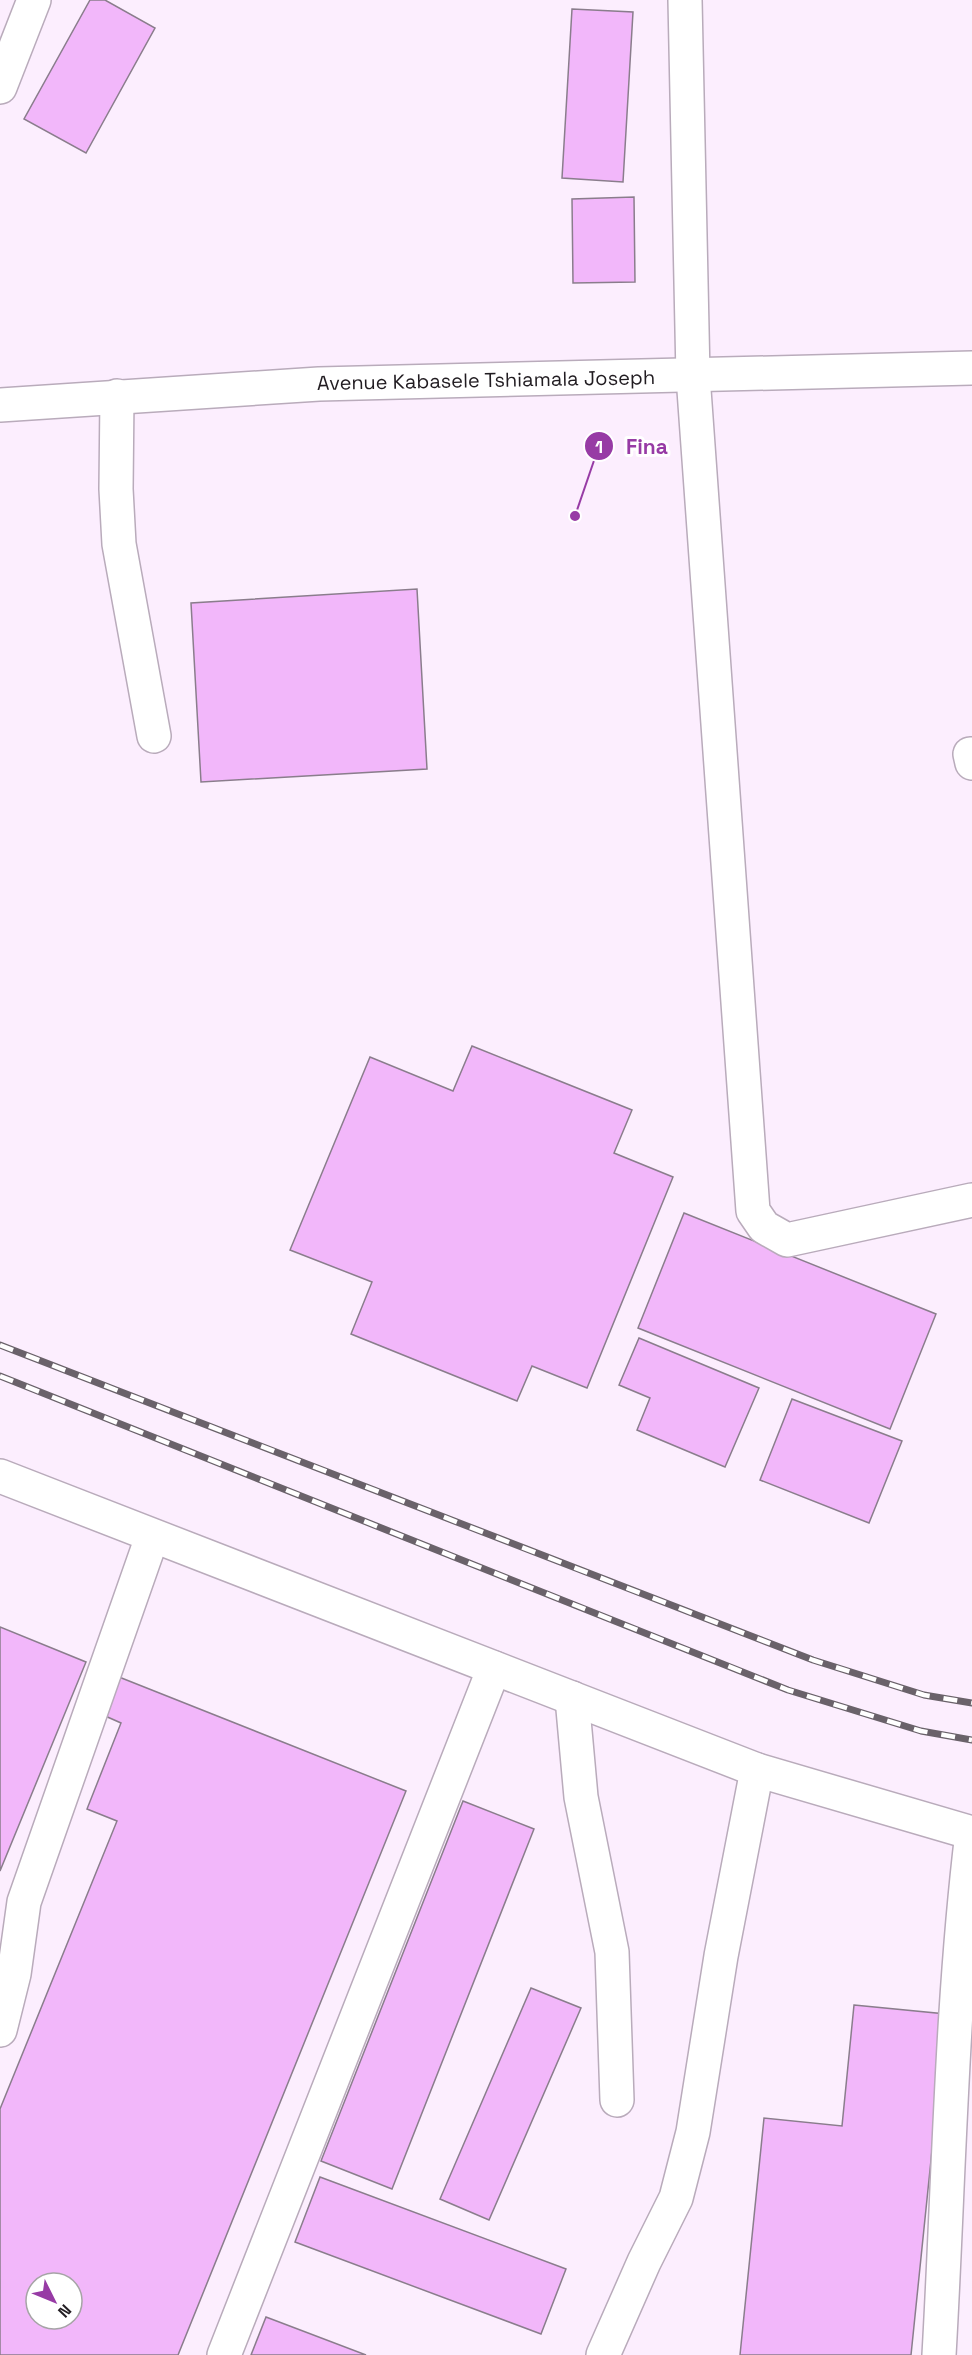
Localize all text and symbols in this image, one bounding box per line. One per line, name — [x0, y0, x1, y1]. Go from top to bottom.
street label: Avenue Kabasele Tshiamala Joseph — [317, 364, 655, 396]
callout: Fina — [584, 427, 680, 466]
text: Fina — [626, 433, 668, 460]
text: 1 — [595, 435, 603, 458]
north arrow — [24, 2271, 84, 2331]
text: N — [53, 2300, 76, 2322]

